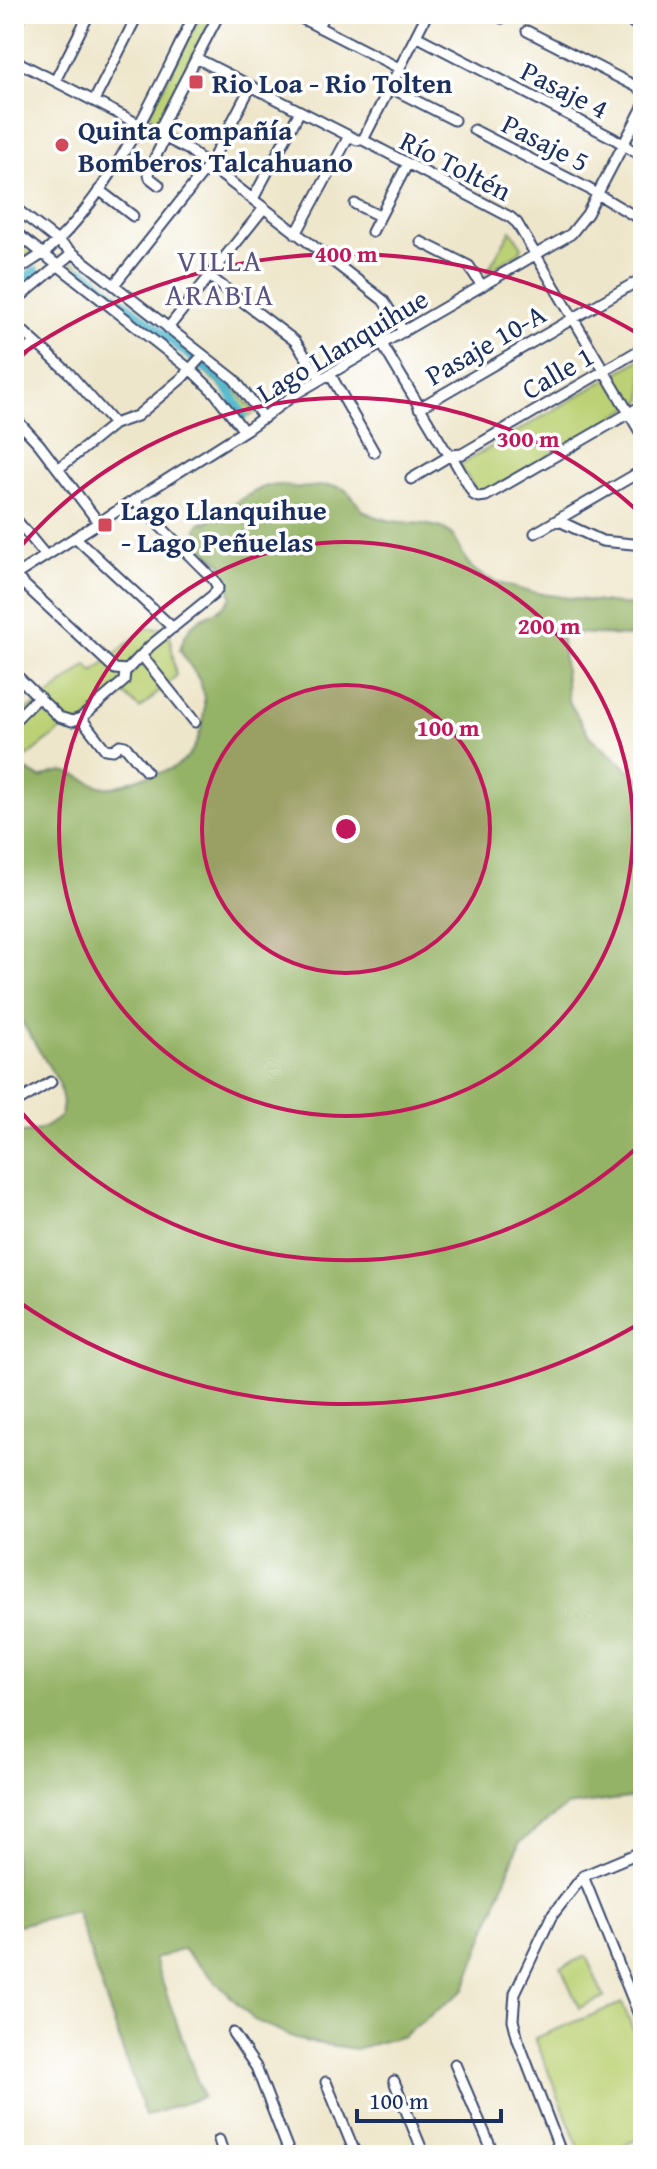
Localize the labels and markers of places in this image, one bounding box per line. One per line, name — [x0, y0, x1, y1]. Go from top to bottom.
place label: Rio Loa - Rio Tolten — [212, 62, 453, 103]
marker: Rio Loa - Rio Tolten — [187, 73, 205, 91]
place label: Quinta Compañía Bomberos Talcahuano — [78, 109, 353, 182]
marker: Quinta Compañía Bomberos Talcahuano — [53, 136, 71, 154]
place label: Lago Llanquihue - Lago Peñuelas — [121, 489, 327, 562]
marker: Lago Llanquihue - Lago Peñuelas — [96, 516, 114, 534]
centre of rings — [332, 815, 360, 843]

